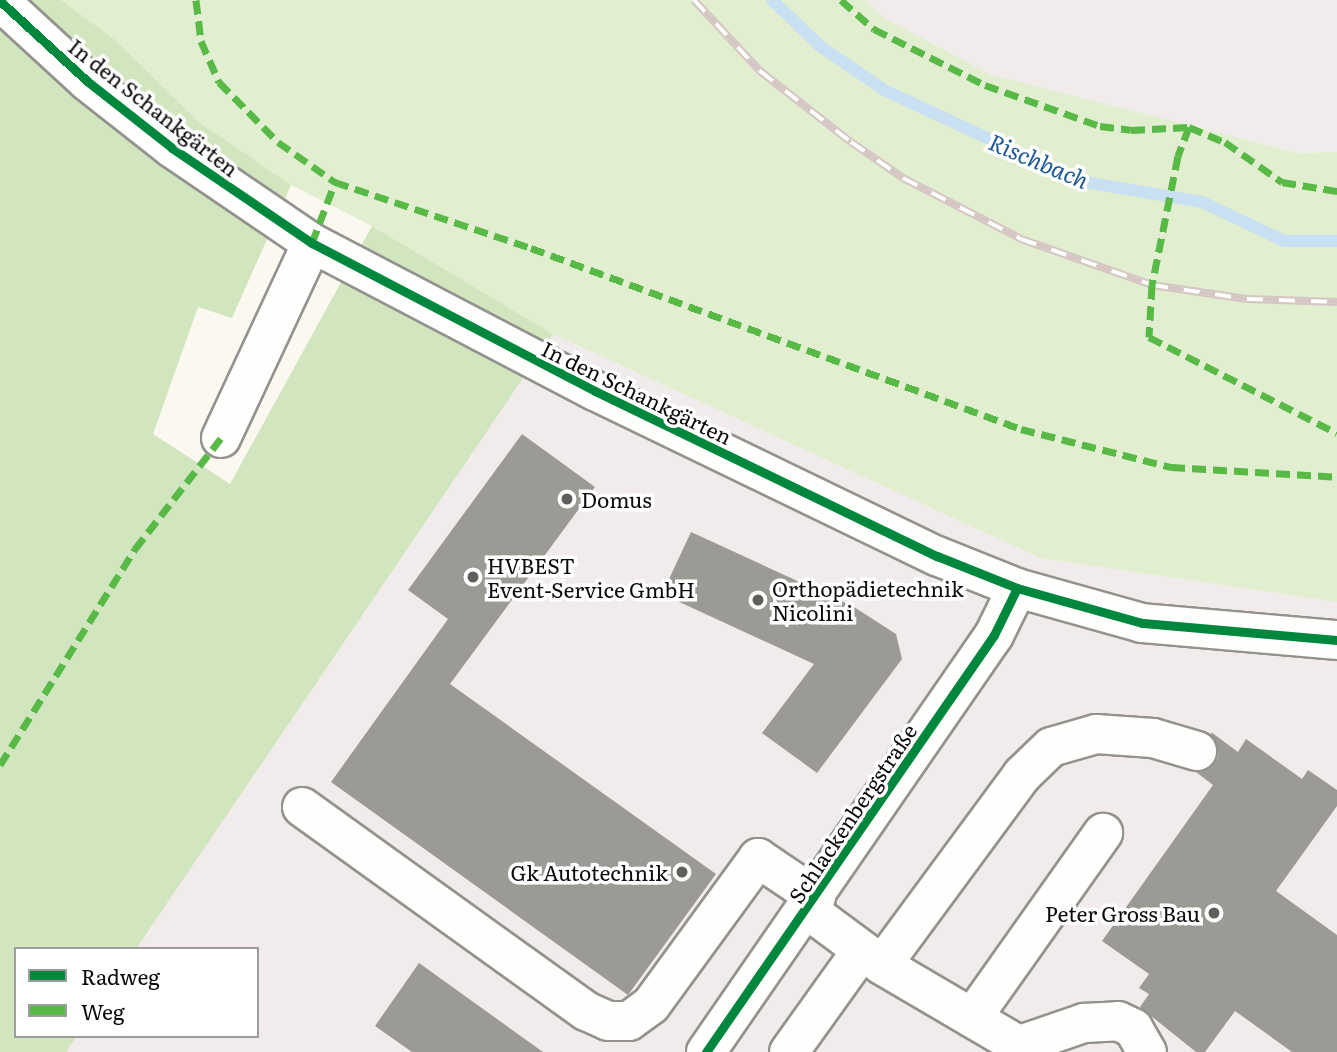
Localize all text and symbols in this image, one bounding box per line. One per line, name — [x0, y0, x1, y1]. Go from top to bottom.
street label: In den Schankgärten — [64, 33, 244, 181]
water label: Rischbach — [985, 127, 1093, 193]
street label: In den Schankgärten — [538, 335, 736, 449]
place label: Domus — [581, 486, 652, 512]
marker: Domus — [559, 491, 575, 507]
place label: HVBEST Event-Service GmbH — [487, 552, 695, 602]
marker: HVBEST Event-Service GmbH — [465, 569, 481, 585]
place label: Orthopädietechnik Nicolini — [772, 575, 964, 625]
marker: Orthopädietechnik Nicolini — [750, 592, 766, 608]
street label: Schlackenbergstraße — [783, 719, 921, 907]
place label: Gk Autotechnik — [511, 859, 668, 885]
marker: Gk Autotechnik — [674, 864, 690, 880]
place label: Peter Gross Bau — [1045, 900, 1200, 926]
marker: Peter Gross Bau — [1206, 905, 1222, 921]
legend — [14, 947, 259, 1038]
text: Radweg — [81, 960, 160, 991]
text: Weg — [81, 995, 125, 1026]

